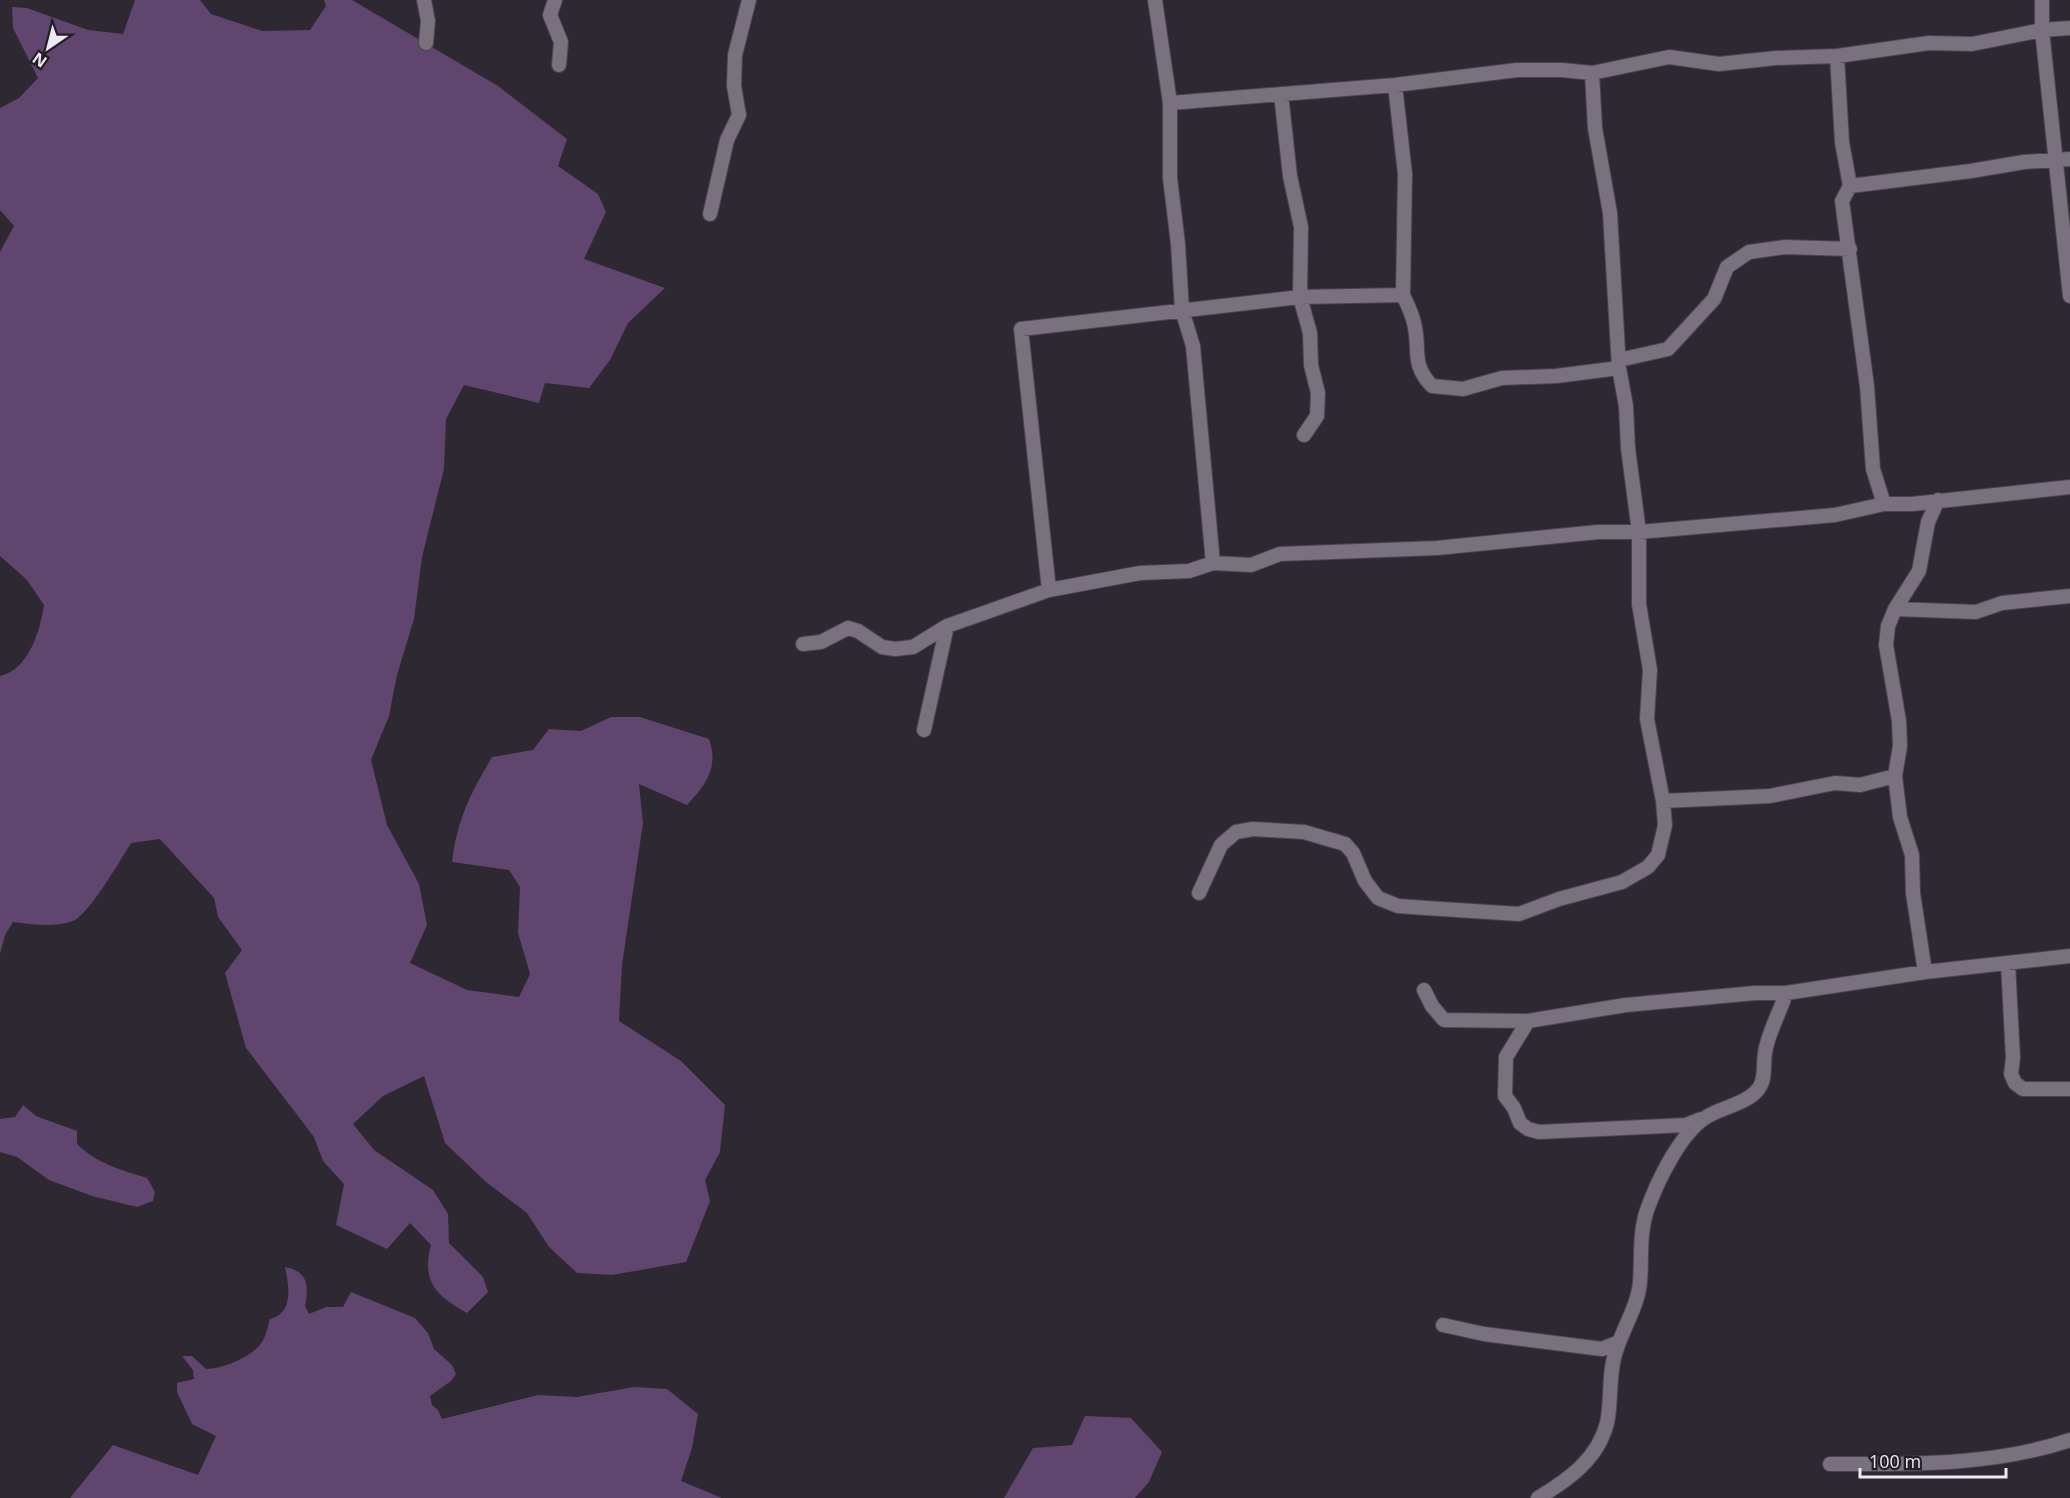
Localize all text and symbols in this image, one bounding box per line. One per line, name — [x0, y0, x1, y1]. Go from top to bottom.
north arrow — [18, 18, 78, 78]
text: N — [28, 48, 51, 73]
scale bar — [1860, 1441, 2006, 1479]
text: 100 m — [1869, 1449, 1921, 1473]

